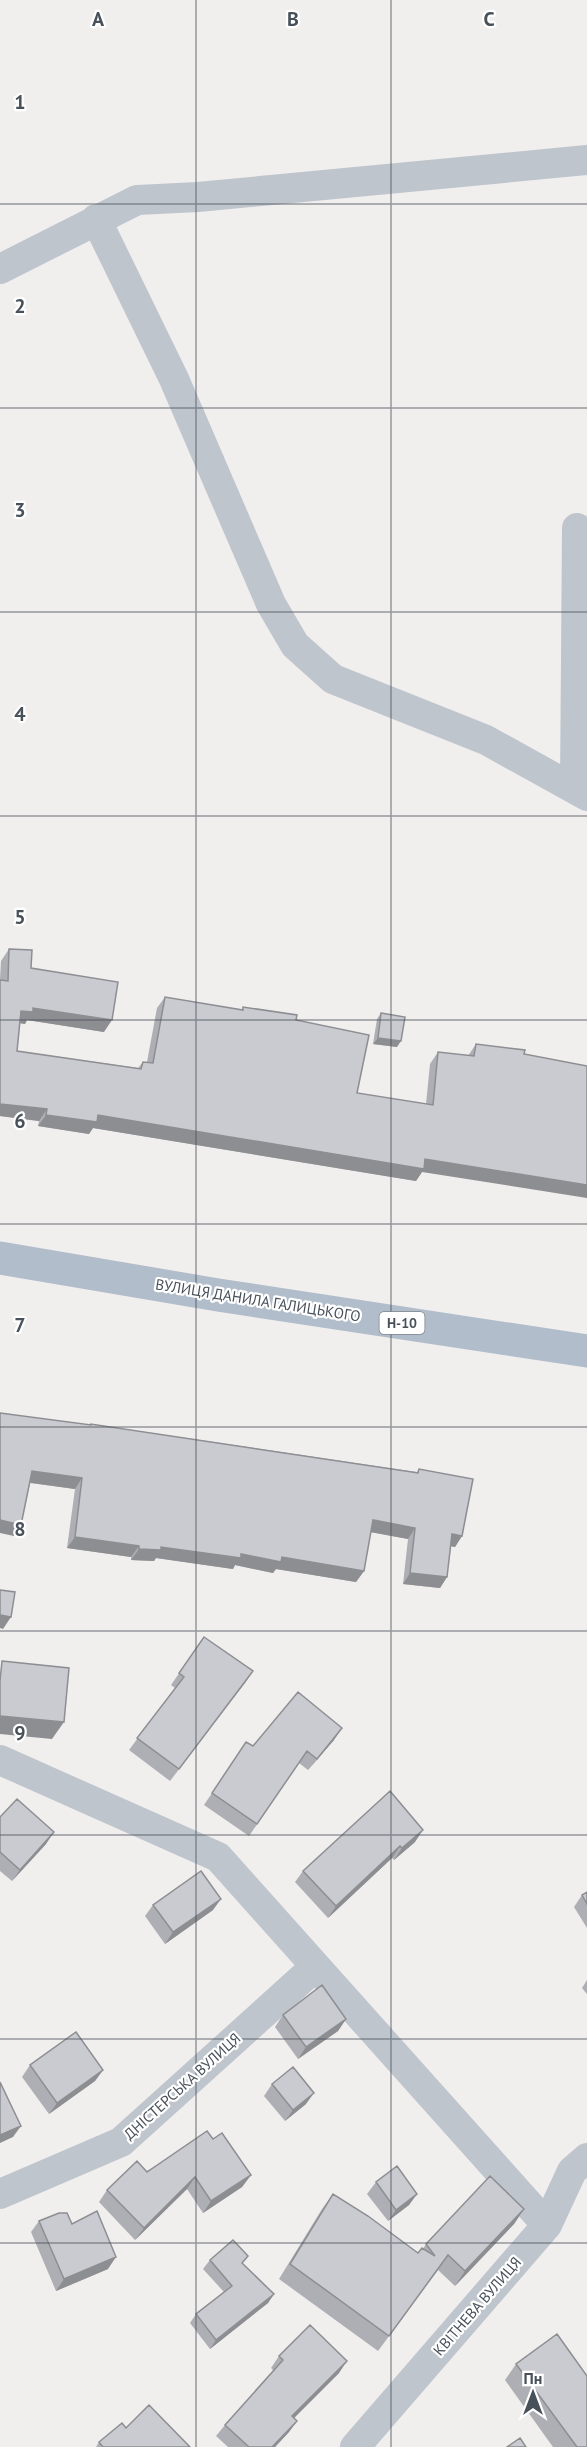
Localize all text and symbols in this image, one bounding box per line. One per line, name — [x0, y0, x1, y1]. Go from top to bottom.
text: A — [92, 6, 105, 32]
text: B — [287, 6, 299, 32]
text: C — [483, 6, 495, 32]
text: 1 — [14, 89, 26, 115]
text: 2 — [14, 293, 26, 319]
text: 3 — [14, 497, 26, 523]
text: 4 — [14, 701, 26, 727]
text: 5 — [14, 904, 26, 930]
text: 6 — [14, 1108, 26, 1134]
street label: ВУЛИЦЯ ДАНИЛА ГАЛИЦЬКОГО — [154, 1274, 362, 1326]
text: 7 — [14, 1312, 26, 1338]
road number: Н-10 — [380, 1312, 424, 1334]
text: 8 — [14, 1516, 26, 1542]
text: 9 — [14, 1720, 26, 1746]
street label: ДНІСТЕРСЬКА ВУЛИЦЯ — [120, 2029, 244, 2143]
street label: КВІТНЕВА ВУЛИЦЯ — [429, 2253, 525, 2359]
north arrow — [503, 2363, 563, 2423]
text: Пн — [524, 2368, 542, 2388]

